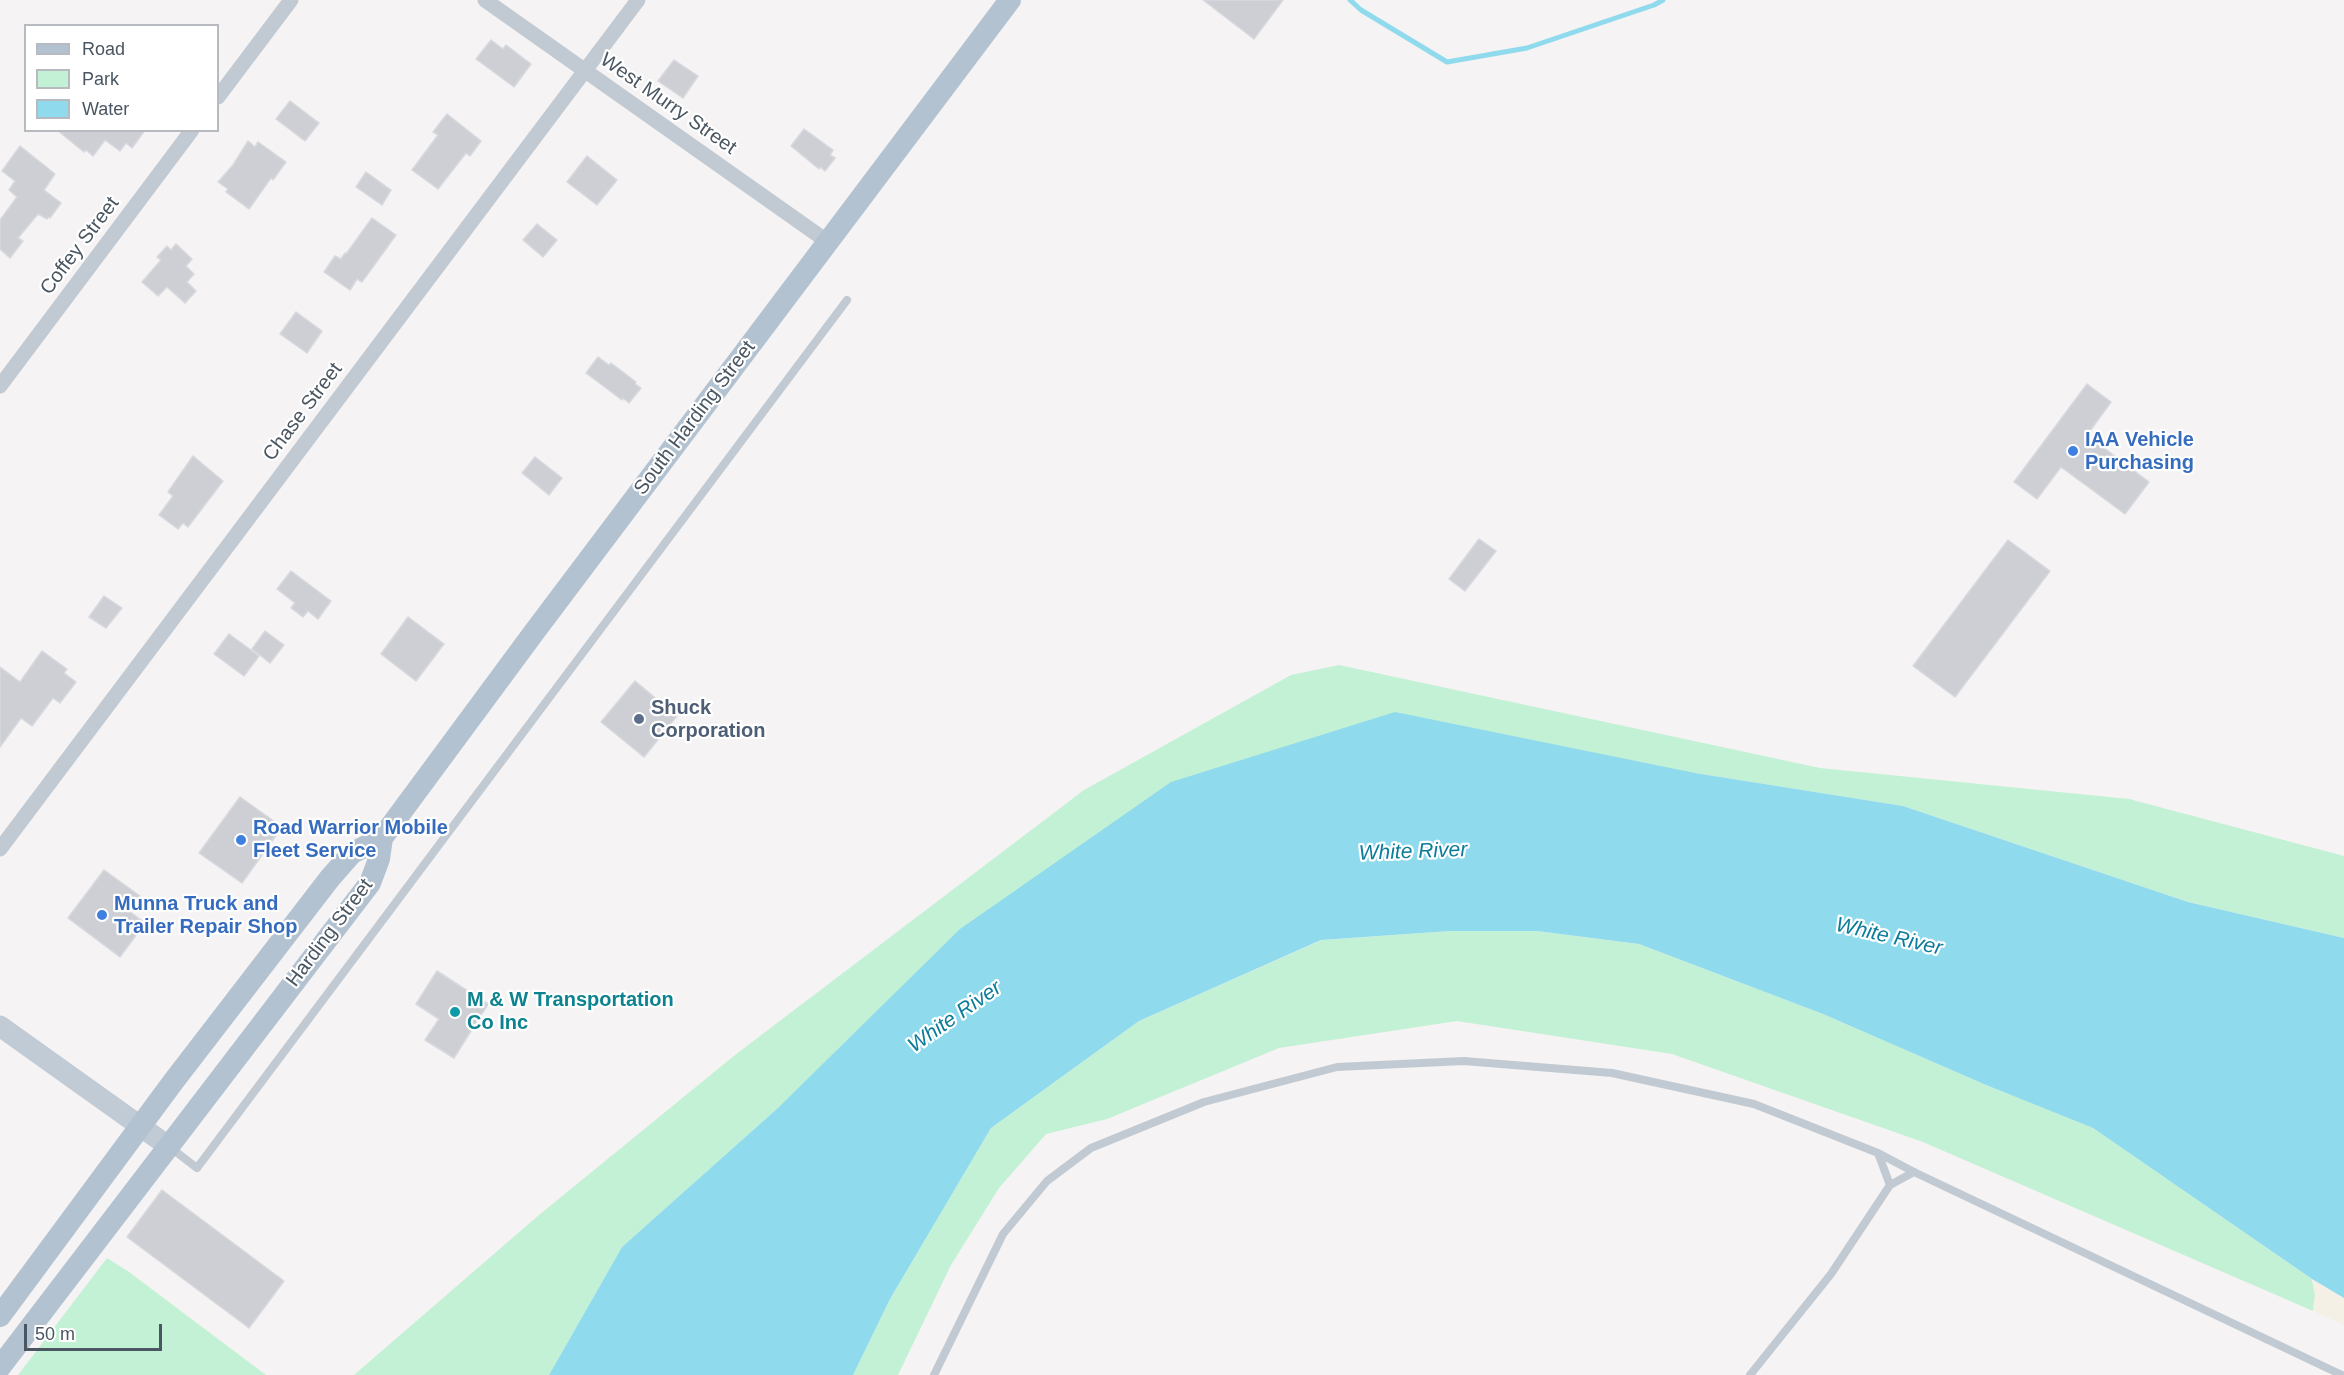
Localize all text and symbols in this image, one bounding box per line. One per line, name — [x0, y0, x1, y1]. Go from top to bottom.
legend — [24, 24, 219, 132]
text: Road — [82, 39, 125, 59]
street label: West Murry Street — [595, 48, 741, 160]
text: Park — [82, 69, 119, 89]
text: Water — [82, 99, 129, 119]
street label: Coffey Street — [35, 192, 125, 300]
street label: South Harding Street — [629, 336, 761, 500]
street label: Chase Street — [258, 358, 348, 466]
place label: IAA Vehicle Purchasing — [2085, 428, 2194, 475]
marker: IAA Vehicle Purchasing — [2066, 444, 2080, 458]
place label: Shuck Corporation — [651, 696, 765, 743]
marker: Shuck Corporation — [632, 712, 646, 726]
place label: Road Warrior Mobile Fleet Service — [253, 816, 448, 863]
marker: Road Warrior Mobile Fleet Service — [234, 833, 248, 847]
water label: White River — [1358, 838, 1468, 866]
street label: Harding Street — [282, 874, 378, 992]
place label: Munna Truck and Trailer Repair Shop — [114, 892, 297, 939]
marker: Munna Truck and Trailer Repair Shop — [95, 908, 109, 922]
water label: White River — [1833, 913, 1945, 961]
water label: White River — [903, 976, 1007, 1058]
place label: M & W Transportation Co Inc — [467, 988, 674, 1035]
marker: M & W Transportation Co Inc — [448, 1005, 462, 1019]
scale bar — [27, 1312, 165, 1350]
text: 50 m — [35, 1324, 75, 1344]

